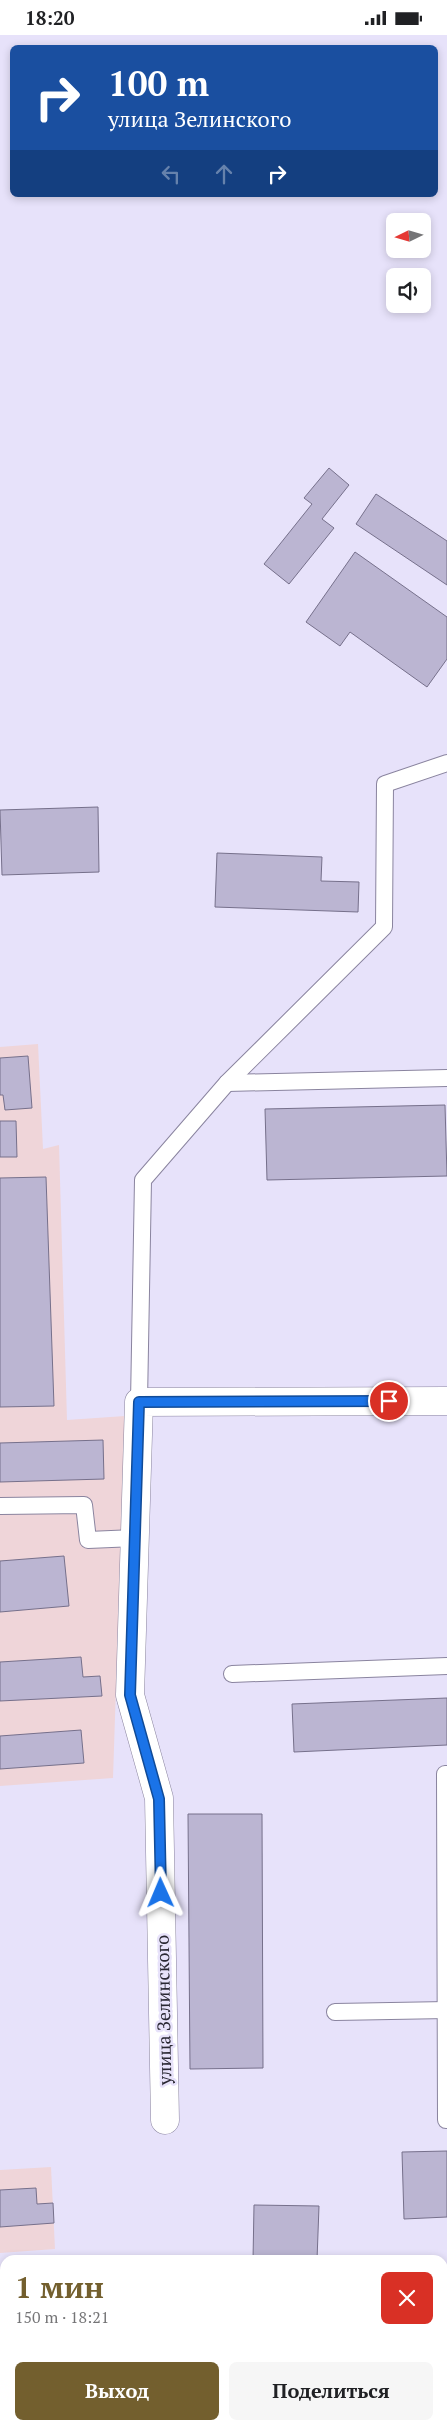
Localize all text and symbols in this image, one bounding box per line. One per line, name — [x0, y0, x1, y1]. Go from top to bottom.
text: 18:20 — [25, 5, 74, 30]
text: 100 m — [108, 60, 209, 106]
icon: right — [25, 65, 90, 130]
text: улица Зелинского — [108, 104, 291, 133]
icon: left — [157, 160, 185, 188]
icon: ahead — [210, 160, 238, 188]
icon: right — [263, 160, 291, 188]
north arrow — [386, 213, 431, 257]
map controls — [386, 213, 431, 313]
button: sound — [386, 268, 431, 313]
pin — [368, 1380, 410, 1422]
icon: arrive — [375, 1387, 403, 1415]
position arrow — [134, 1866, 186, 1918]
street label: улица Зелинского — [150, 1935, 176, 2086]
text: 1 мин — [15, 2267, 104, 2307]
button: close — [381, 2272, 433, 2324]
text: 150 m · 18:21 — [15, 2306, 109, 2328]
button: Выход — [15, 2362, 219, 2420]
button: Поделиться — [229, 2362, 433, 2420]

